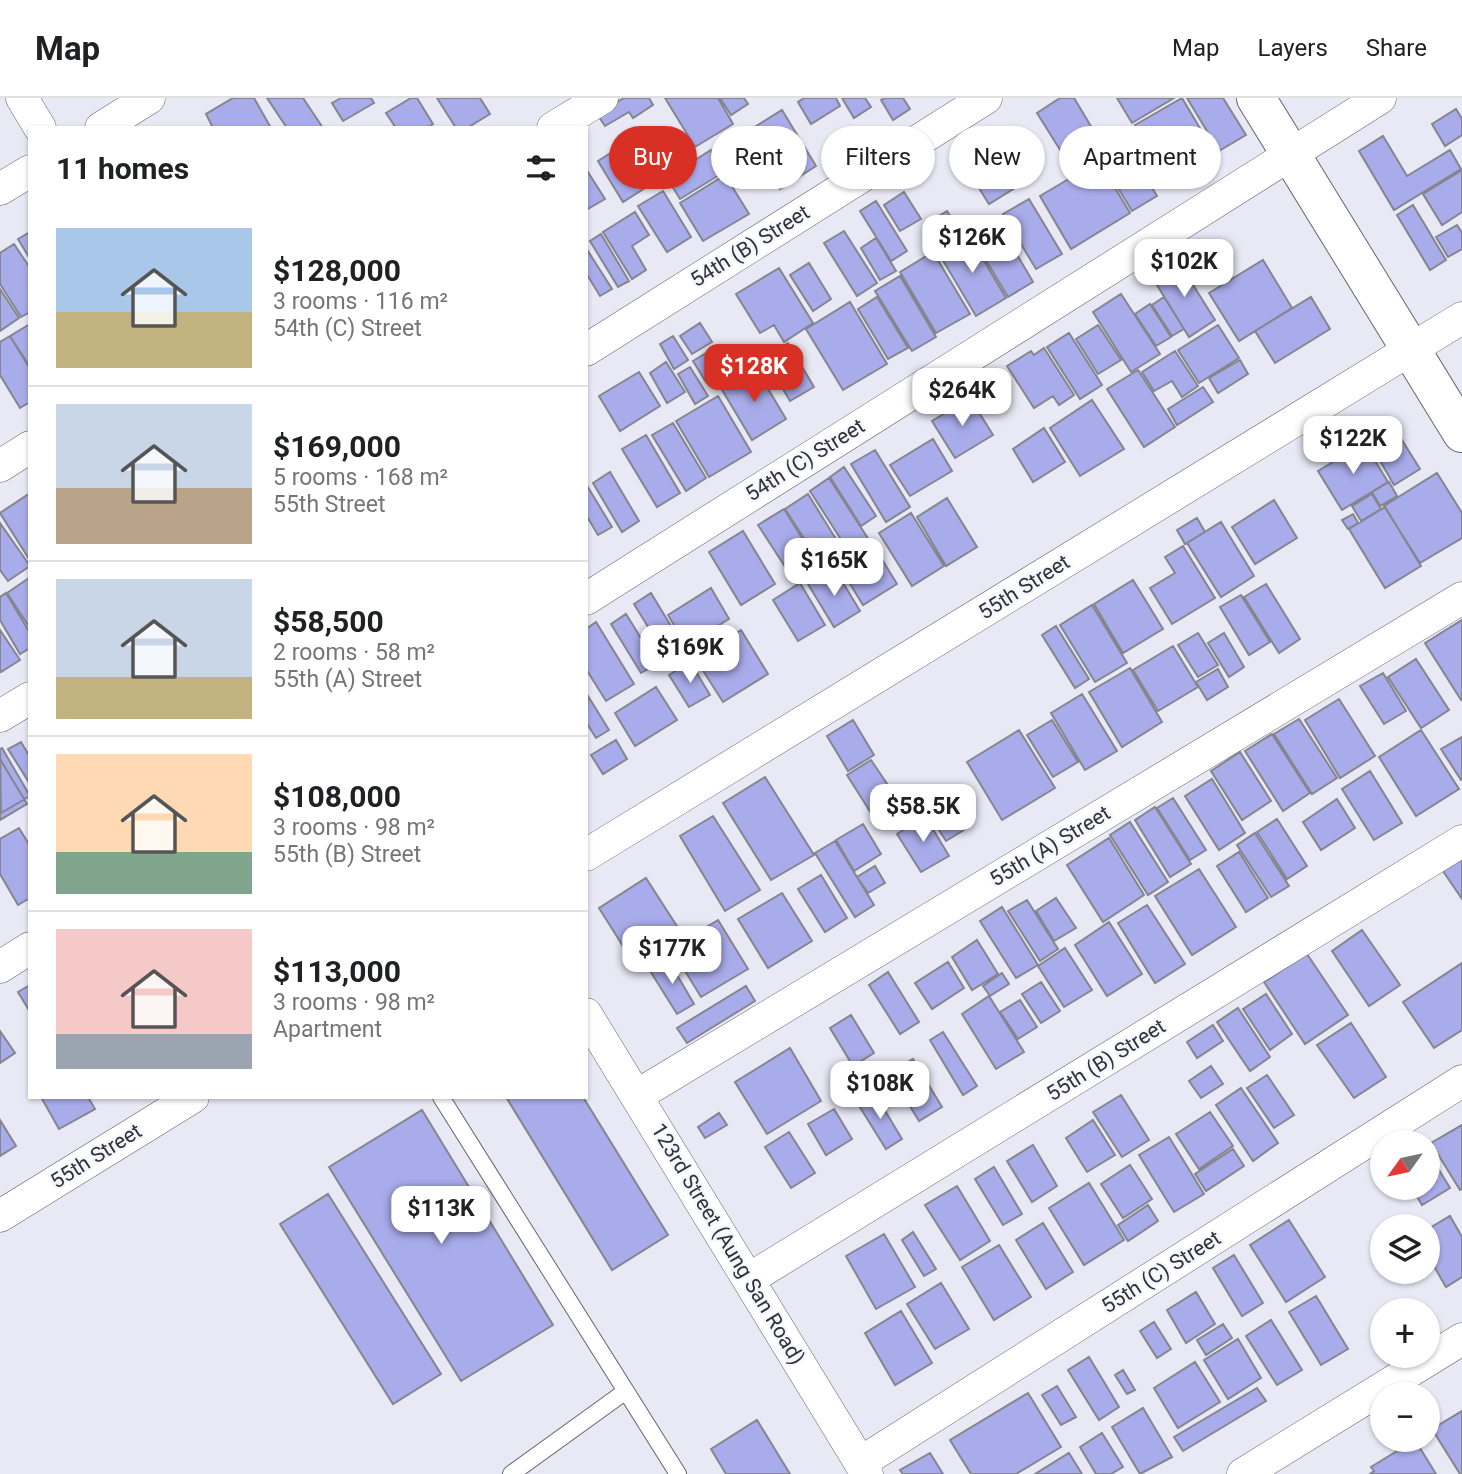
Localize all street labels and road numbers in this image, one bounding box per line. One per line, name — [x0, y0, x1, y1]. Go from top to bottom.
street label: 54th (B) Street — [686, 200, 814, 292]
street label: 54th (C) Street — [741, 414, 869, 506]
street label: 55th Street — [974, 550, 1074, 624]
street label: 55th (A) Street — [986, 801, 1115, 891]
street label: 55th (B) Street — [1042, 1014, 1170, 1106]
street label: 55th Street — [46, 1119, 146, 1193]
street label: 123rd Street (Aung San Road) — [646, 1119, 810, 1369]
street label: 55th (C) Street — [1097, 1226, 1225, 1318]

